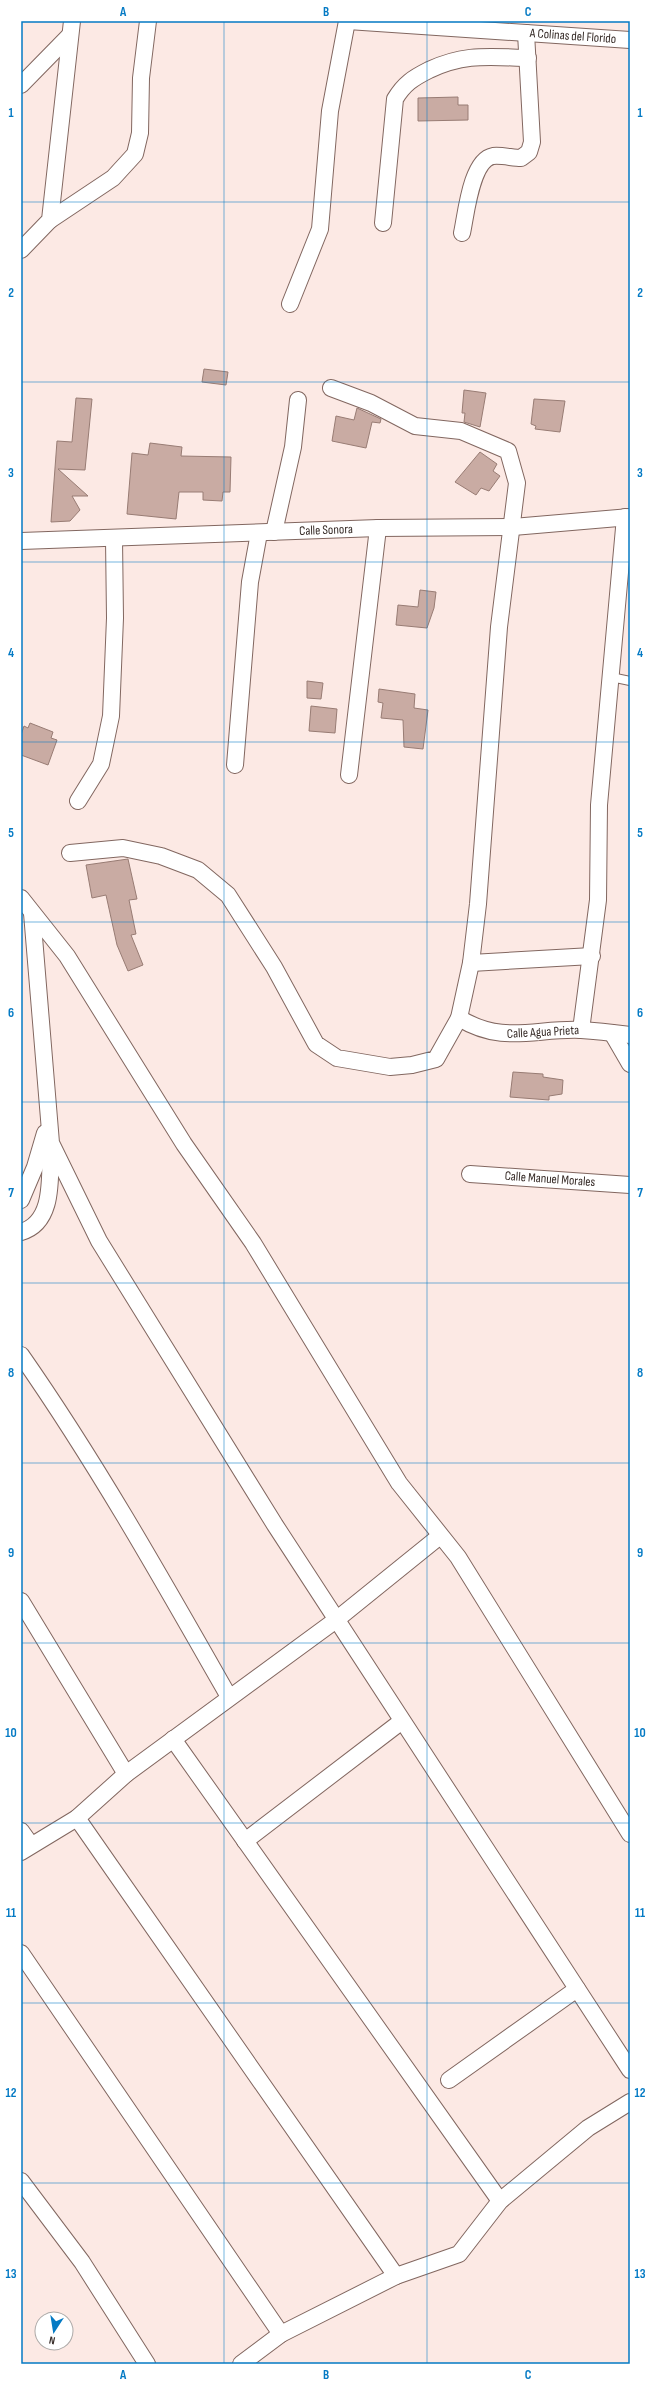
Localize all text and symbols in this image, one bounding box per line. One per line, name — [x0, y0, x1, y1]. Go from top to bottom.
text: A — [119, 4, 127, 20]
text: B — [323, 4, 329, 20]
text: C — [525, 4, 532, 20]
street label: A Colinas del Florido — [528, 25, 617, 47]
text: 1 — [8, 105, 14, 121]
text: 1 — [637, 105, 643, 121]
text: 2 — [8, 285, 14, 301]
text: 2 — [637, 285, 643, 301]
text: 3 — [8, 465, 14, 481]
text: 3 — [637, 465, 643, 481]
street label: Calle Sonora — [299, 521, 353, 539]
text: 4 — [8, 645, 14, 661]
text: 4 — [637, 645, 643, 661]
text: 5 — [8, 825, 14, 841]
text: 5 — [637, 825, 643, 841]
text: 6 — [8, 1005, 14, 1021]
text: 6 — [637, 1005, 643, 1021]
street label: Calle Agua Prieta — [506, 1022, 580, 1042]
street label: Calle Manuel Morales — [504, 1168, 596, 1190]
text: 7 — [8, 1185, 14, 1201]
text: 7 — [637, 1185, 643, 1201]
text: 8 — [8, 1365, 14, 1381]
text: 8 — [637, 1365, 643, 1381]
text: 9 — [8, 1545, 14, 1561]
text: 9 — [637, 1545, 643, 1561]
text: 10 — [5, 1725, 17, 1741]
text: 10 — [634, 1725, 646, 1741]
text: 11 — [6, 1905, 16, 1921]
text: 11 — [635, 1905, 645, 1921]
text: 12 — [6, 2085, 17, 2101]
text: 12 — [635, 2085, 646, 2101]
text: 13 — [6, 2266, 17, 2282]
text: 13 — [635, 2266, 646, 2282]
north arrow — [34, 2311, 74, 2351]
text: N — [48, 2333, 56, 2347]
text: A — [119, 2367, 127, 2383]
text: B — [323, 2367, 329, 2383]
text: C — [525, 2367, 532, 2383]

